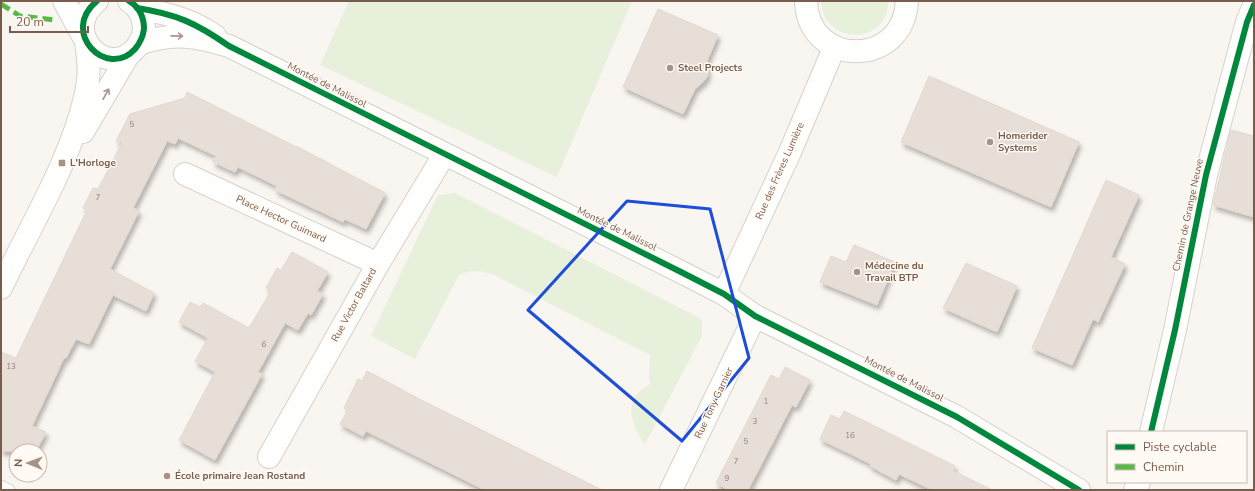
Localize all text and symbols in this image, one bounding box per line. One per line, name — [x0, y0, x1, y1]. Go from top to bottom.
scale bar — [10, 8, 88, 34]
text: 20 m — [16, 14, 44, 30]
one-way arrow — [170, 32, 183, 40]
street label: Montée de Malissol — [285, 59, 369, 111]
place label: Steel Projects — [678, 61, 742, 75]
marker: Steel Projects — [665, 63, 675, 73]
one-way arrow — [102, 88, 110, 100]
house number: 5 — [130, 119, 135, 130]
street label: Rue des Frères Lumière — [752, 120, 808, 222]
place label: Homerider Systems — [998, 129, 1048, 155]
marker: Homerider Systems — [985, 137, 995, 147]
place label: L'Horloge — [70, 156, 116, 170]
street label: Chemin de Grange Neuve — [1169, 157, 1207, 273]
marker: L'Horloge — [57, 158, 67, 168]
house number: 7 — [96, 192, 101, 203]
street label: Place Hector Guimard — [234, 192, 329, 246]
street label: Montée de Malissol — [575, 204, 659, 254]
place label: Médecine du Travail BTP — [865, 259, 924, 285]
street label: Rue Victor Baltard — [328, 265, 380, 344]
marker: Médecine du Travail BTP — [852, 267, 862, 277]
house number: 6 — [262, 339, 267, 350]
street label: Montée de Malissol — [862, 353, 946, 405]
house number: 13 — [6, 361, 16, 372]
street label: Rue Tony Garnier — [691, 365, 737, 441]
house number: 1 — [764, 396, 769, 407]
house number: 3 — [753, 416, 758, 427]
house number: 16 — [845, 430, 855, 441]
legend — [1107, 431, 1247, 483]
house number: 5 — [744, 436, 749, 447]
text: Piste cyclable — [1143, 439, 1217, 455]
north arrow — [8, 443, 48, 483]
house number: 7 — [734, 456, 739, 467]
text: N — [11, 459, 26, 467]
text: Chemin — [1143, 459, 1184, 475]
place label: École primaire Jean Rostand — [175, 469, 305, 483]
marker: École primaire Jean Rostand — [162, 471, 172, 481]
house number: 9 — [725, 473, 730, 484]

